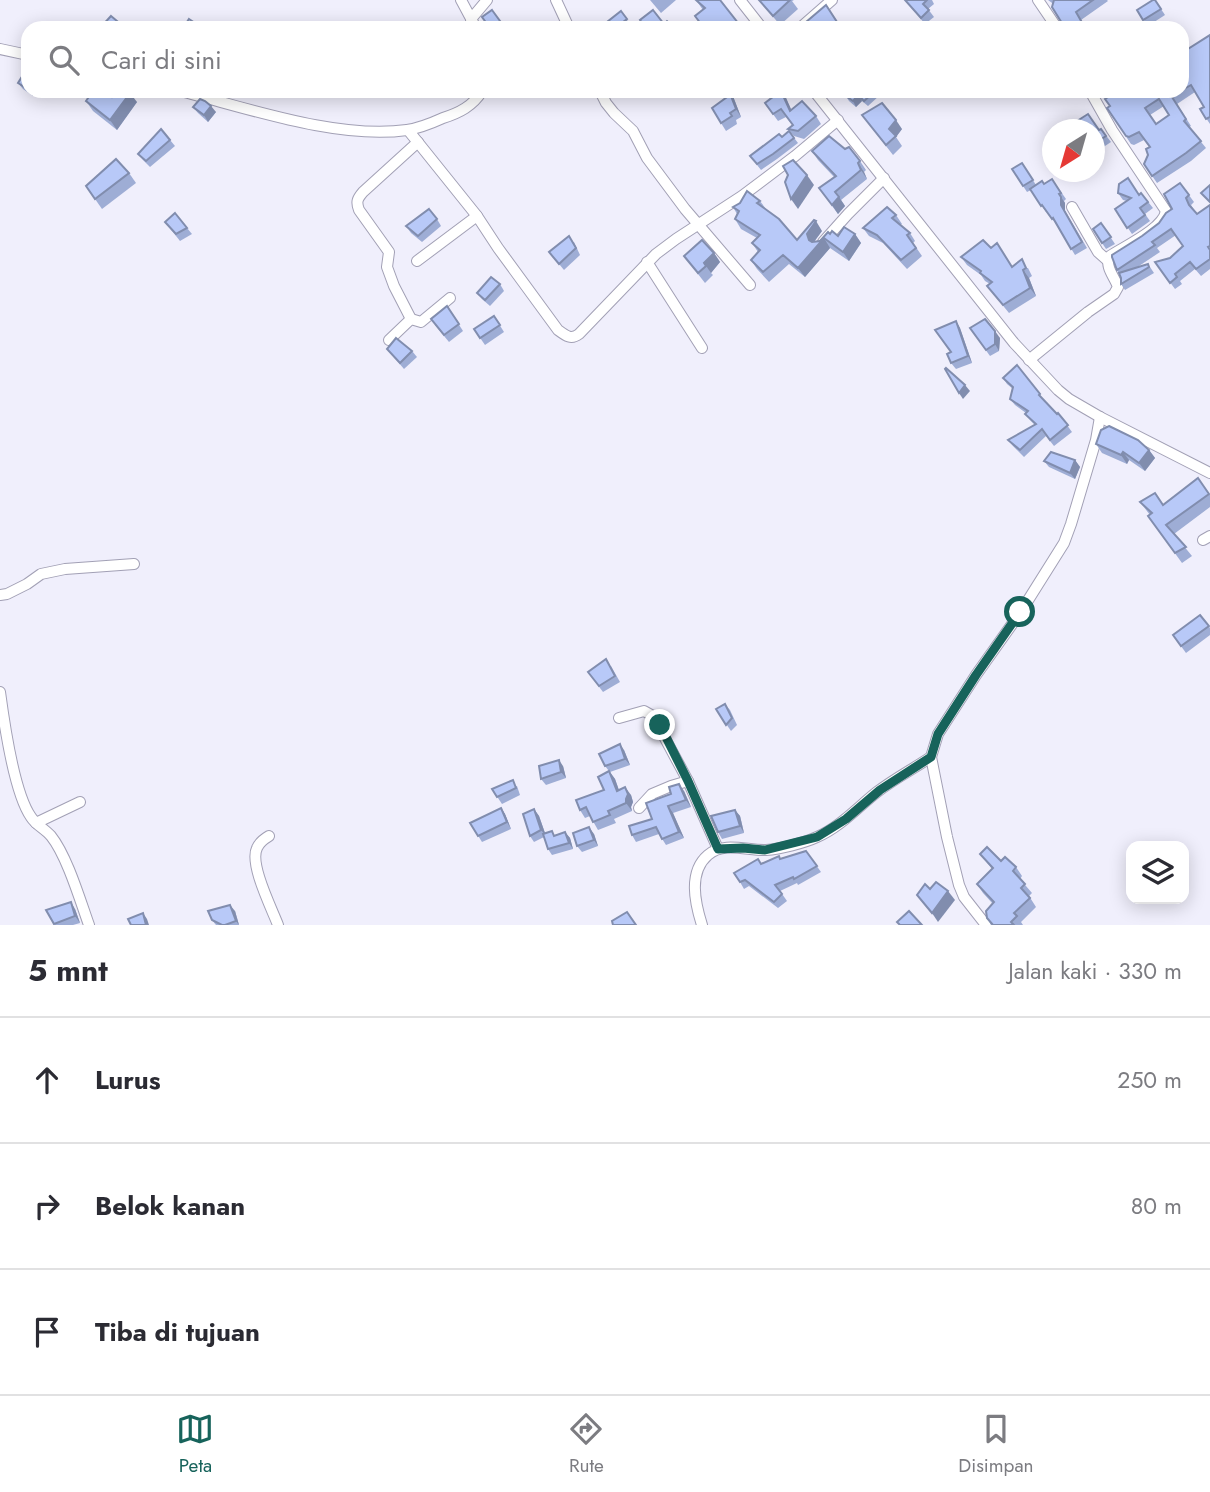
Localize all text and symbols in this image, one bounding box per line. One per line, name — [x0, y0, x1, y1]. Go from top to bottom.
search box — [21, 21, 1189, 98]
icon: search — [45, 41, 83, 79]
text: Cari di sini — [101, 41, 222, 79]
north arrow — [1042, 119, 1105, 182]
route start — [1004, 596, 1035, 627]
route end — [644, 709, 675, 740]
map controls — [1126, 841, 1189, 904]
button: layers — [1126, 841, 1189, 904]
text: 5 mnt — [28, 949, 108, 992]
text: Jalan kaki · 330 m — [1008, 954, 1182, 988]
icon: ahead — [28, 1061, 66, 1099]
text: Lurus — [95, 1061, 161, 1099]
text: 250 m — [1117, 1063, 1182, 1097]
icon: right — [28, 1187, 66, 1225]
text: Belok kanan — [95, 1187, 245, 1225]
text: 80 m — [1131, 1189, 1182, 1223]
icon: arrive — [28, 1313, 66, 1351]
text: Tiba di tujuan — [95, 1313, 260, 1351]
tab: Peta — [176, 1410, 214, 1479]
tab: Rute — [567, 1410, 605, 1479]
tab: Disimpan — [958, 1410, 1034, 1479]

